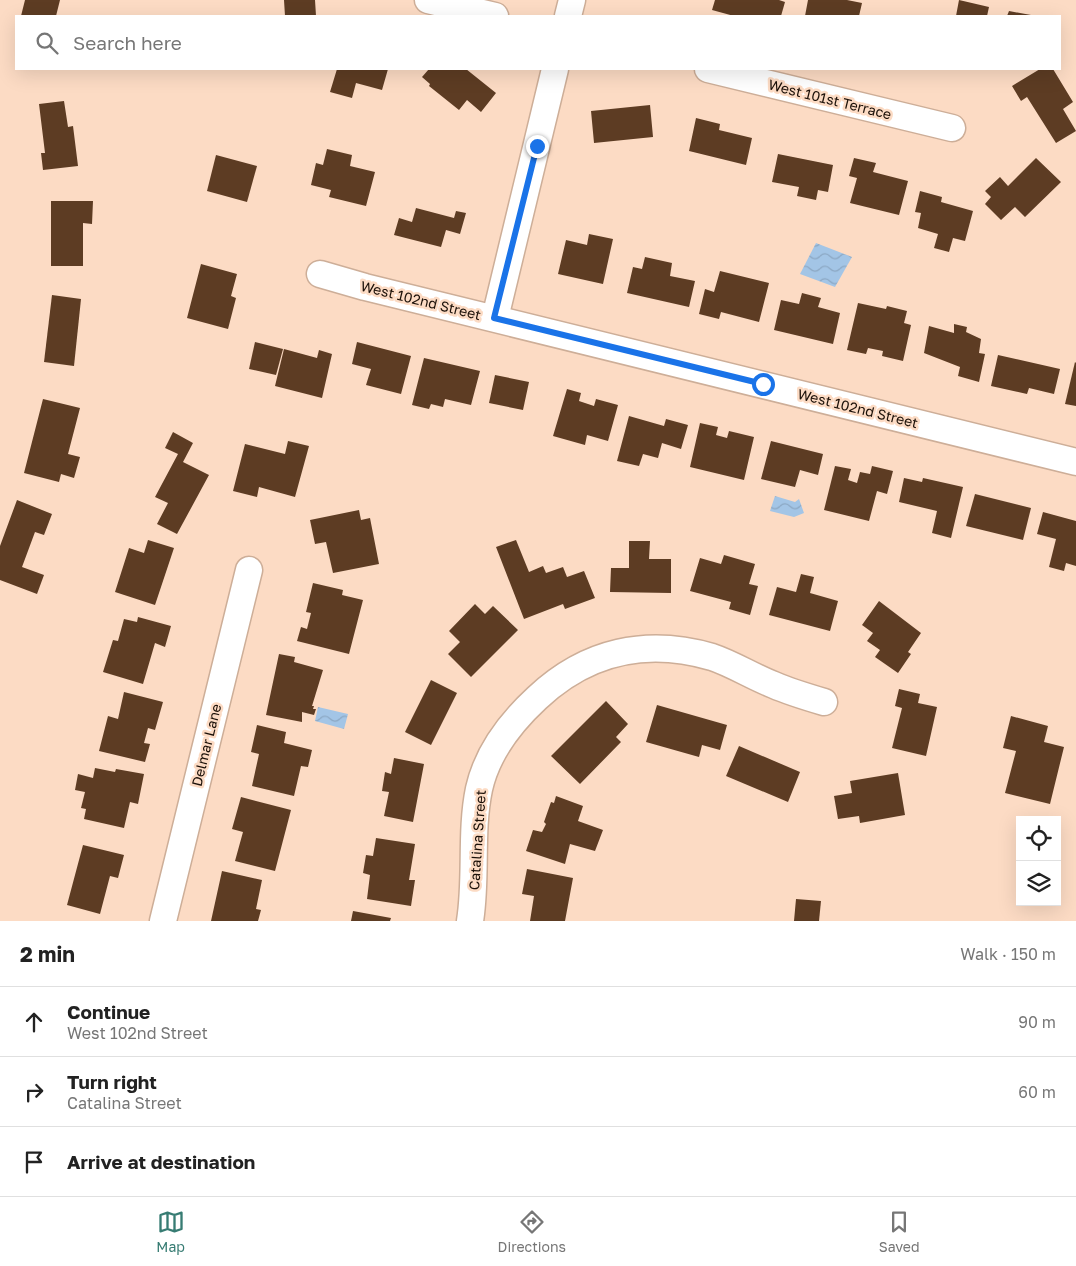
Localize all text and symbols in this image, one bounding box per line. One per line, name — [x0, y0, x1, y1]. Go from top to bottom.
search box — [15, 15, 1061, 70]
icon: search — [33, 29, 61, 57]
text: Search here — [73, 31, 182, 54]
street label: West 101st Terrace — [767, 75, 893, 123]
route end — [526, 135, 549, 158]
street label: West 102nd Street — [359, 277, 483, 323]
route start — [752, 373, 775, 396]
street label: West 102nd Street — [796, 385, 920, 431]
street label: Delmar Lane — [188, 702, 224, 788]
street label: Catalina Street — [465, 789, 489, 891]
map controls — [1016, 816, 1061, 906]
button: locate — [1016, 816, 1061, 861]
button: layers — [1016, 861, 1061, 906]
text: 2 min — [20, 941, 75, 967]
text: Walk · 150 m — [960, 944, 1056, 964]
text: Continue — [67, 1000, 150, 1023]
icon: ahead — [20, 1008, 48, 1036]
text: 90 m — [1018, 1012, 1056, 1032]
text: West 102nd Street — [67, 1023, 208, 1043]
text: Turn right — [67, 1070, 157, 1093]
icon: right — [20, 1078, 48, 1106]
text: 60 m — [1018, 1082, 1056, 1102]
text: Catalina Street — [67, 1093, 182, 1113]
icon: arrive — [20, 1148, 48, 1176]
text: Arrive at destination — [67, 1150, 255, 1173]
tab: Map — [156, 1208, 185, 1255]
tab: Directions — [498, 1208, 566, 1255]
tab: Saved — [879, 1208, 920, 1255]

